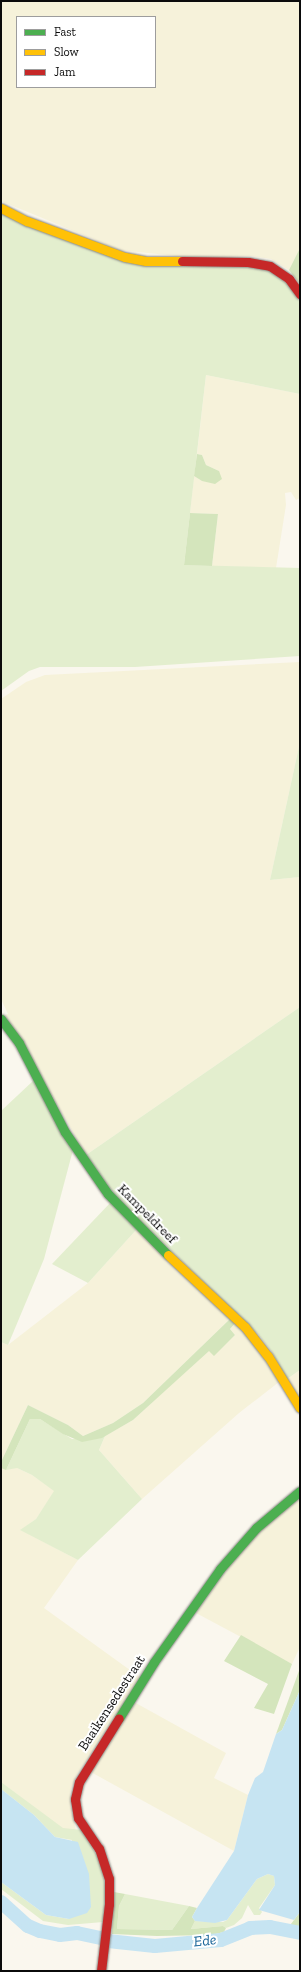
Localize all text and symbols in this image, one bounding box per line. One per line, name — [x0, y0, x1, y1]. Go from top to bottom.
legend — [16, 16, 156, 88]
text: Fast — [54, 25, 76, 39]
text: Slow — [54, 45, 79, 59]
text: Jam — [54, 65, 75, 79]
street label: Kampeldreef — [114, 1181, 180, 1247]
street label: Baaikensedestraat — [75, 1652, 149, 1754]
water label: Ede — [193, 1931, 217, 1951]

